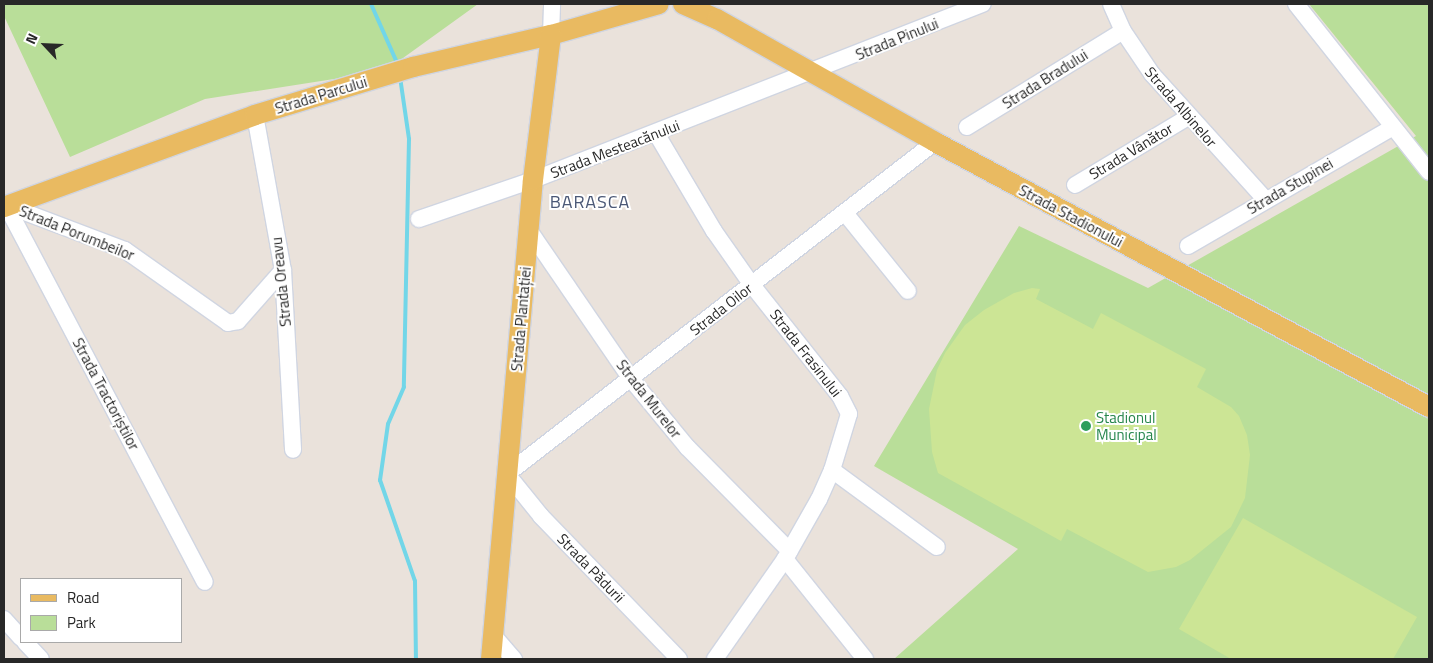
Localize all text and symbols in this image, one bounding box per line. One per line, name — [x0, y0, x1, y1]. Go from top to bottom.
street label: Strada Pinului — [853, 14, 941, 64]
north arrow — [20, 20, 70, 70]
text: N — [19, 30, 43, 47]
street label: Strada Bradului — [999, 46, 1091, 112]
street label: Strada Albinelor — [1141, 63, 1221, 151]
street label: Strada Parcului — [273, 72, 369, 118]
street label: Strada Mesteacănului — [548, 116, 682, 182]
street label: Strada Vânător — [1086, 119, 1176, 183]
street label: Strada Stupinei — [1244, 154, 1336, 218]
street label: Strada Stadionului — [1016, 181, 1126, 251]
district label: BARASCA — [549, 191, 631, 213]
street label: Strada Porumbeilor — [17, 202, 137, 264]
street label: Strada Oreavu — [267, 236, 295, 328]
street label: Strada Plantației — [507, 266, 535, 372]
street label: Strada Oilor — [686, 279, 756, 339]
street label: Strada Frasinului — [766, 306, 846, 400]
street label: Strada Tractoriștilor — [69, 335, 143, 453]
street label: Strada Murelor — [613, 356, 685, 442]
place label: Stadionul Municipal — [1096, 408, 1157, 443]
marker: Stadionul Municipal — [1080, 420, 1092, 432]
street label: Strada Pădurii — [554, 530, 628, 606]
legend — [20, 578, 182, 643]
text: Road — [67, 586, 99, 609]
text: Park — [67, 611, 96, 634]

